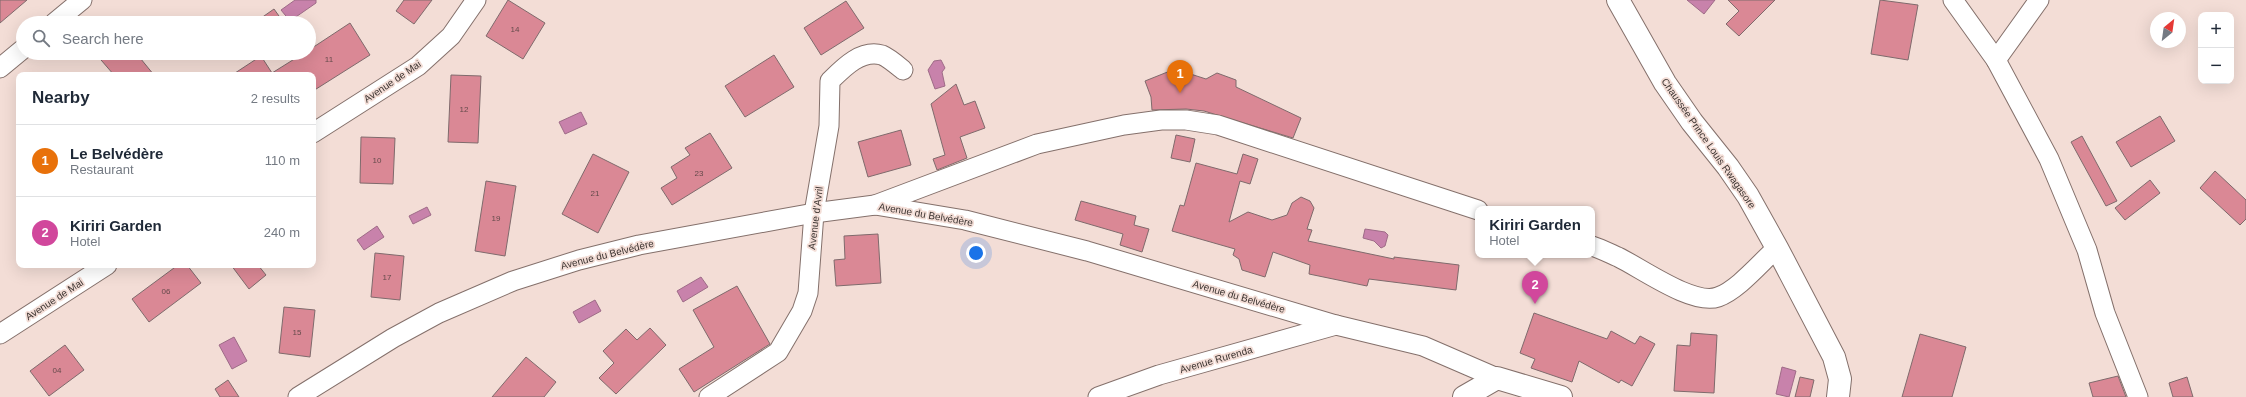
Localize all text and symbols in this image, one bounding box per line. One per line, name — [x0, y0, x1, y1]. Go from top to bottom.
north arrow — [2150, 12, 2186, 48]
map controls — [2198, 12, 2234, 84]
button: + — [2198, 12, 2234, 48]
search box — [16, 16, 316, 60]
house number: 14 — [511, 25, 520, 34]
icon: search — [30, 27, 52, 49]
text: Search here — [62, 30, 144, 47]
button: − — [2198, 48, 2234, 84]
house number: 11 — [325, 55, 334, 64]
street label: Avenue de Mai — [362, 58, 423, 105]
pin: 1 — [1167, 60, 1193, 93]
street label: Chaussée Prince Louis Rwagasore — [1659, 76, 1758, 211]
text: Nearby — [32, 88, 90, 107]
text: 2 results — [251, 91, 300, 106]
house number: 12 — [460, 105, 469, 114]
text: Le Belvédère — [70, 145, 163, 162]
text: 1 — [41, 153, 49, 168]
text: 110 m — [265, 153, 300, 168]
house number: 10 — [373, 156, 382, 165]
text: Restaurant — [70, 162, 134, 177]
house number: 23 — [695, 169, 704, 178]
street label: Avenue d'Avril — [806, 186, 825, 250]
house number: 21 — [591, 189, 600, 198]
street label: Avenue du Belvédère — [878, 201, 974, 228]
popup — [1475, 206, 1595, 258]
house number: 19 — [492, 214, 501, 223]
text: Kiriri Garden — [1489, 216, 1581, 233]
text: Kiriri Garden — [70, 217, 162, 234]
text: 2 — [41, 225, 49, 240]
text: 240 m — [264, 225, 300, 240]
text: Hotel — [1489, 233, 1520, 248]
text: Hotel — [70, 234, 100, 249]
street label: Avenue du Belvédère — [559, 237, 655, 271]
your location — [966, 243, 986, 263]
pin: 2 — [1522, 271, 1548, 304]
house number: 17 — [383, 273, 392, 282]
street label: Avenue de Mai — [23, 277, 85, 322]
street label: Avenue du Belvédère — [1191, 278, 1287, 315]
house number: 06 — [162, 287, 171, 296]
house number: 15 — [293, 328, 302, 337]
street label: Avenue Rurenda — [1179, 344, 1254, 375]
house number: 04 — [53, 366, 62, 375]

